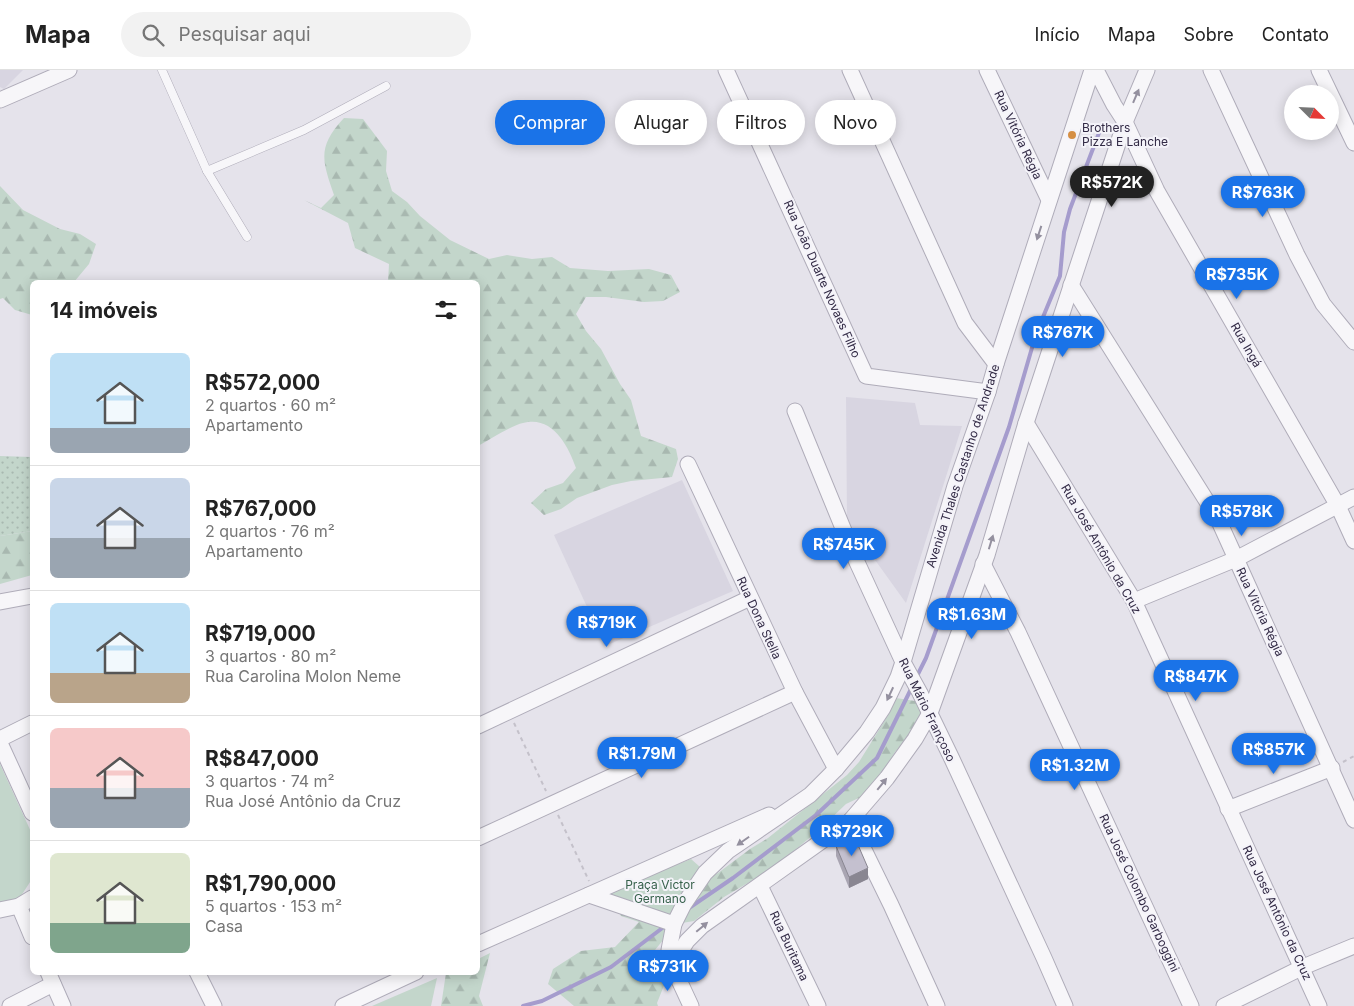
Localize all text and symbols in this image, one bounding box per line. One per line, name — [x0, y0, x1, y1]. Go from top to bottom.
search box — [121, 12, 471, 57]
text: Mapa — [25, 20, 91, 49]
icon: search — [139, 21, 167, 49]
text: Pesquisar aqui — [179, 23, 311, 46]
text: Início — [1035, 24, 1080, 45]
text: Mapa — [1108, 24, 1155, 45]
text: Sobre — [1183, 24, 1234, 45]
text: Contato — [1262, 24, 1329, 45]
north arrow — [1284, 85, 1339, 140]
map controls — [1284, 85, 1339, 140]
street label: Rua Vitória Régia — [991, 88, 1046, 182]
one-way arrow — [1132, 88, 1140, 103]
chip: Comprar — [495, 100, 605, 145]
chip: Alugar — [615, 100, 707, 145]
chip: Filtros — [717, 100, 805, 145]
chip: Novo — [815, 100, 896, 145]
place label: Brothers Pizza E Lanche — [1082, 120, 1168, 149]
marker: Brothers Pizza E Lanche — [1066, 129, 1078, 141]
pin: R$572K — [1071, 166, 1153, 208]
text: R$572K — [1081, 172, 1143, 192]
pin: R$763K — [1222, 176, 1304, 218]
text: R$763K — [1232, 182, 1294, 202]
street label: Rua João Duarte Novaes Filho — [781, 198, 864, 360]
one-way arrow — [1034, 225, 1042, 240]
pin: R$735K — [1196, 258, 1278, 300]
text: R$735K — [1206, 264, 1268, 284]
icon: filters — [432, 296, 460, 324]
text: 14 imóveis — [50, 298, 158, 323]
pin: R$767K — [1022, 316, 1104, 358]
street label: Rua Ingá — [1228, 320, 1265, 370]
text: R$767K — [1032, 322, 1094, 342]
street label: Avenida Thales Castanho de Andrade — [922, 362, 1003, 569]
text: R$572,000 — [205, 370, 320, 395]
icon: home — [90, 373, 150, 433]
text: 2 quartos · 60 m² — [205, 395, 336, 415]
text: Apartamento — [205, 415, 303, 435]
street label: Rua José Antônio da Cruz — [1058, 481, 1145, 616]
pin: R$578K — [1201, 494, 1283, 537]
text: R$767,000 — [205, 496, 317, 521]
icon: home — [90, 498, 150, 558]
text: R$578K — [1211, 501, 1273, 521]
text: 2 quartos · 76 m² — [205, 521, 335, 541]
pin: R$745K — [803, 528, 885, 570]
text: R$745K — [813, 534, 875, 554]
one-way arrow — [987, 534, 995, 549]
text: Apartamento — [205, 541, 303, 561]
street label: Rua Vitória Régia — [1233, 565, 1288, 659]
street label: Rua Dona Stella — [734, 574, 785, 661]
pin: R$1.63M — [926, 598, 1018, 640]
text: R$1.63M — [938, 604, 1006, 624]
pin: R$719K — [566, 606, 648, 648]
text: R$719K — [577, 612, 637, 632]
text: R$719,000 — [205, 621, 316, 646]
icon: home — [90, 623, 150, 683]
text: 3 quartos · 80 m² — [205, 646, 336, 666]
street label: Rua Mário Françoso — [896, 656, 959, 764]
pin: R$847K — [1155, 660, 1237, 702]
text: Rua Carolina Molon Neme — [205, 666, 401, 686]
text: R$847K — [1164, 666, 1228, 686]
one-way arrow — [886, 687, 894, 701]
pin: R$857K — [1233, 732, 1315, 775]
pin: R$1.79M — [596, 736, 688, 779]
text: R$857K — [1243, 739, 1305, 759]
text: R$1.79M — [608, 743, 676, 763]
text: R$847,000 — [205, 746, 319, 771]
icon: home — [90, 748, 150, 808]
pin: R$1.32M — [1029, 748, 1121, 791]
text: R$1.32M — [1041, 755, 1109, 775]
text: 3 quartos · 74 m² — [205, 771, 335, 791]
one-way arrow — [876, 778, 887, 791]
text: Rua José Antônio da Cruz — [205, 791, 401, 811]
street label: Rua José Colombo Garboggini — [1096, 811, 1183, 974]
pin: R$729K — [811, 814, 893, 857]
text: R$729K — [821, 821, 883, 841]
one-way arrow — [736, 836, 750, 846]
street label: Rua José Antônio da Cruz — [1240, 843, 1315, 983]
text: R$1,790,000 — [205, 871, 336, 896]
icon: home — [90, 873, 150, 933]
park label: Praça Victor Germano — [625, 877, 695, 906]
text: 5 quartos · 153 m² — [205, 896, 342, 916]
street label: Rua Buritama — [767, 908, 812, 983]
text: Casa — [205, 916, 243, 936]
one-way arrow — [695, 922, 708, 933]
pin: R$731K — [627, 950, 709, 992]
text: R$731K — [639, 956, 697, 976]

